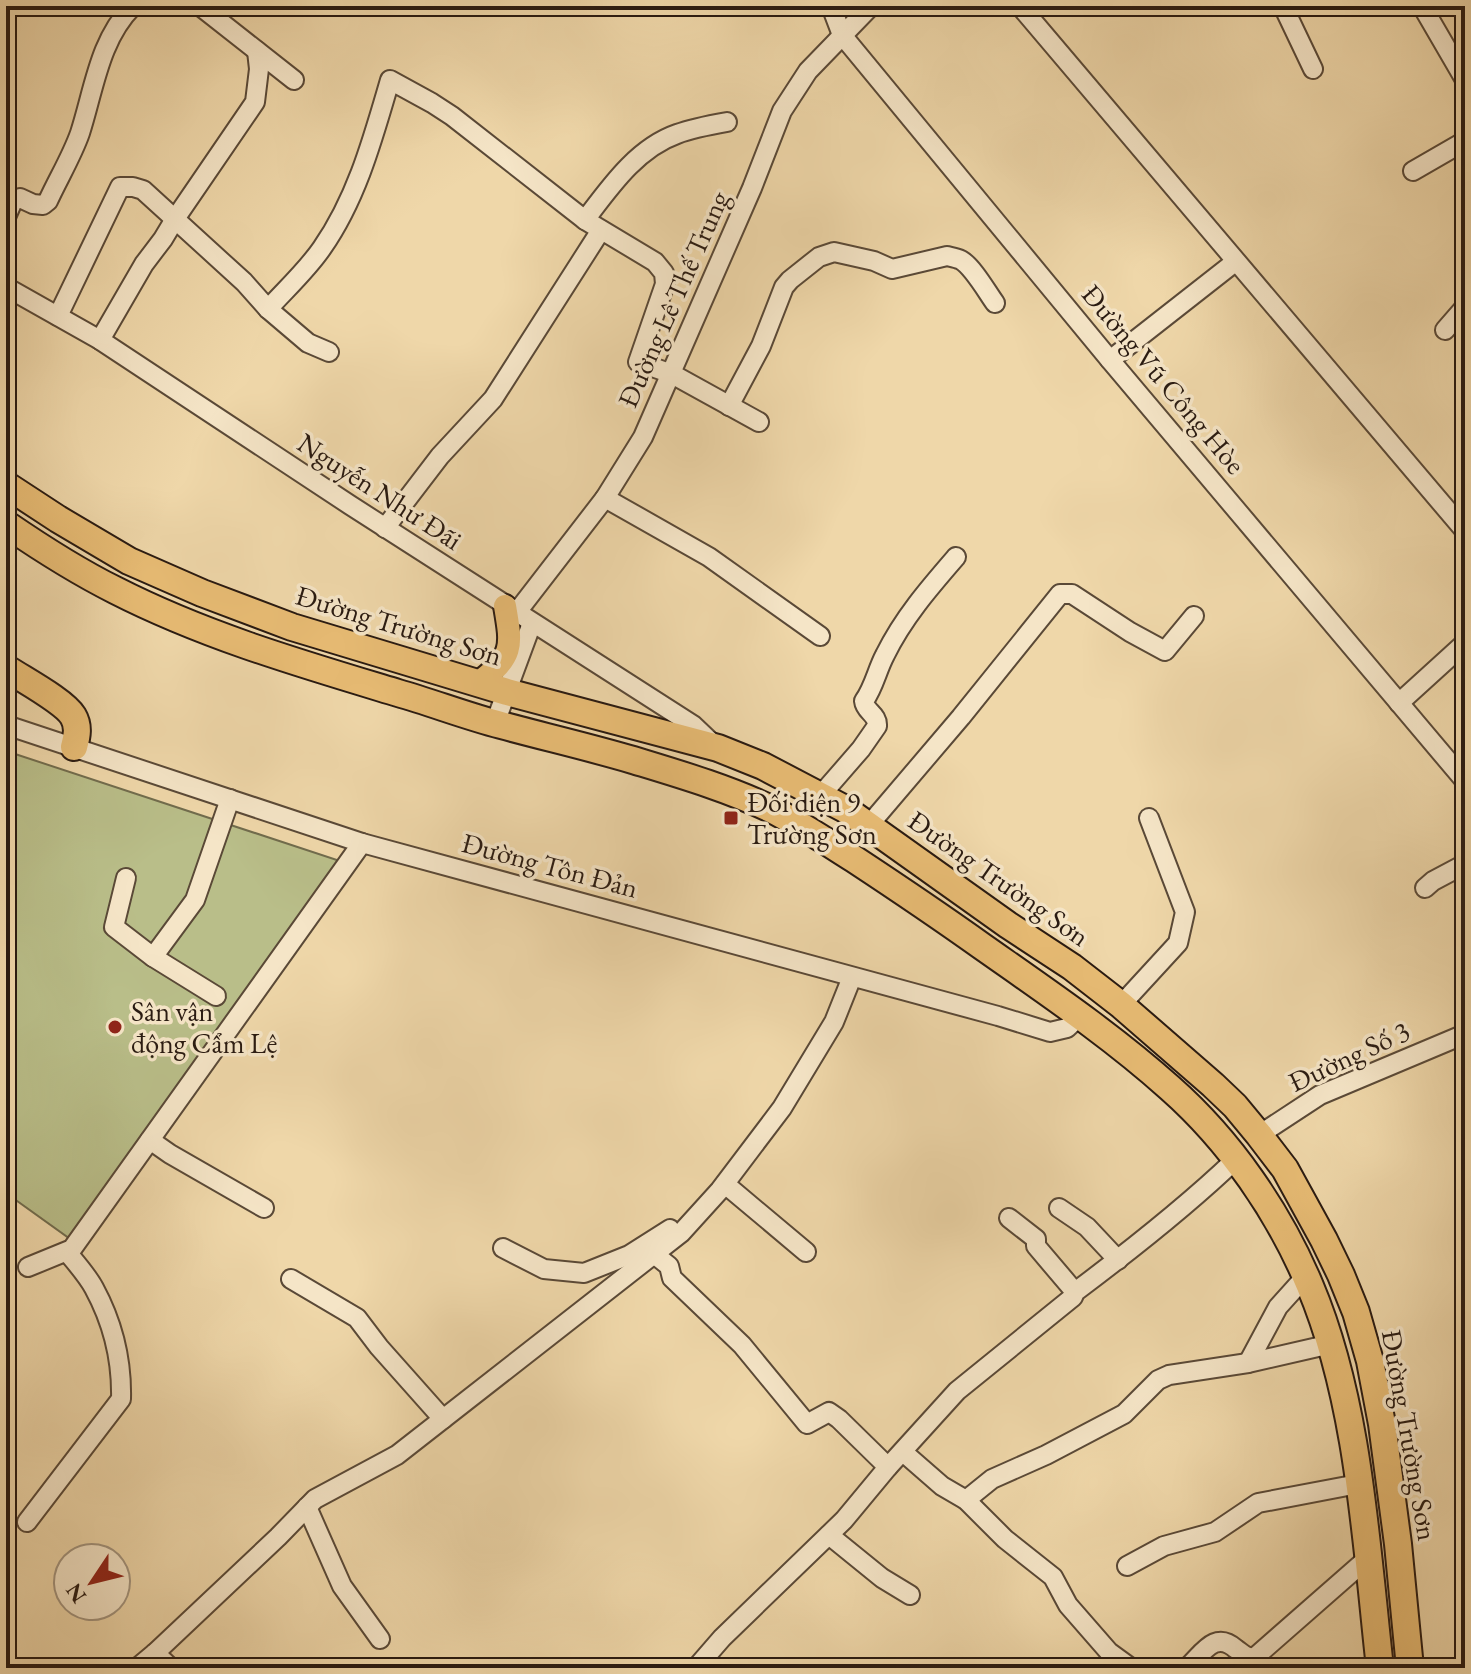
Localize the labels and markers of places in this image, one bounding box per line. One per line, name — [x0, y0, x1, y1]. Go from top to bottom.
place label: Đối diện 9 Trường Sơn — [747, 784, 877, 852]
marker: Đối diện 9 Trường Sơn — [722, 809, 740, 827]
place label: Sân vận động Cẩm Lệ — [131, 993, 277, 1061]
marker: Sân vận động Cẩm Lệ — [106, 1018, 124, 1036]

